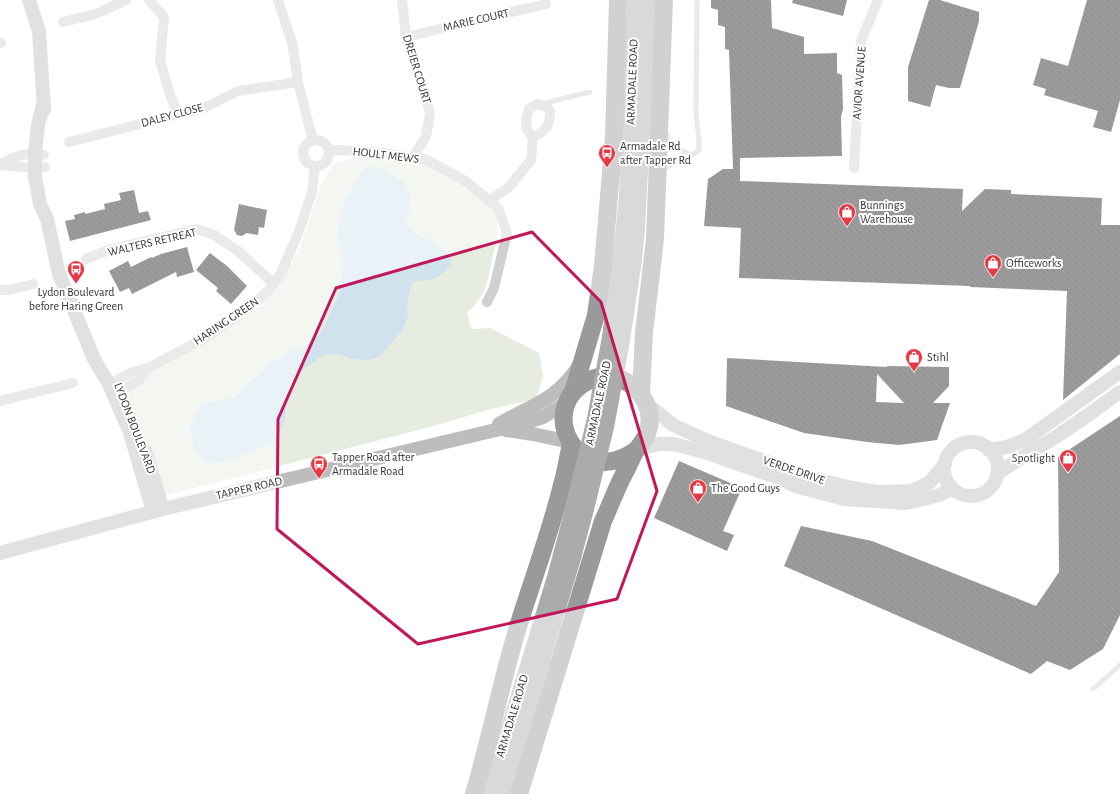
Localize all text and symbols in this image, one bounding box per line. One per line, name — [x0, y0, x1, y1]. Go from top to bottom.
street label: MARIE COURT — [442, 7, 510, 33]
street label: DREIER COURT — [401, 33, 433, 105]
street label: ARMADALE ROAD — [625, 39, 640, 125]
street label: AVIOR AVENUE — [850, 46, 868, 120]
street label: DALEY CLOSE — [140, 101, 204, 129]
place label: Armadale Rd after Tapper Rd — [620, 140, 691, 166]
bus stop icon: Armadale Rd after Tapper Rd — [597, 143, 617, 168]
street label: HOULT MEWS — [352, 145, 420, 165]
place label: Bunnings Warehouse — [860, 199, 913, 225]
shop icon: Bunnings Warehouse — [837, 202, 857, 227]
street label: WALTERS RETREAT — [106, 226, 198, 258]
shop icon: Officeworks — [983, 253, 1003, 278]
place label: Officeworks — [1006, 257, 1062, 269]
bus stop icon: Lydon Boulevard before Haring Green — [66, 259, 86, 284]
place label: Lydon Boulevard before Haring Green — [29, 286, 123, 312]
street label: HARING GREEN — [191, 295, 261, 347]
shop icon: Stihl — [904, 347, 924, 372]
place label: Stihl — [927, 351, 949, 363]
street label: ARMADALE ROAD — [583, 359, 613, 446]
street label: LYDON BOULEVARD — [112, 381, 158, 475]
shop icon: Spotlight — [1058, 448, 1078, 473]
place label: Tapper Road after Armadale Road — [332, 451, 414, 477]
place label: Spotlight — [1012, 452, 1055, 464]
bus stop icon: Tapper Road after Armadale Road — [309, 454, 329, 479]
street label: VERDE DRIVE — [761, 454, 827, 486]
street label: TAPPER ROAD — [215, 474, 284, 501]
shop icon: The Good Guys — [688, 478, 708, 503]
place label: The Good Guys — [711, 482, 780, 495]
street label: ARMADALE ROAD — [494, 673, 530, 759]

